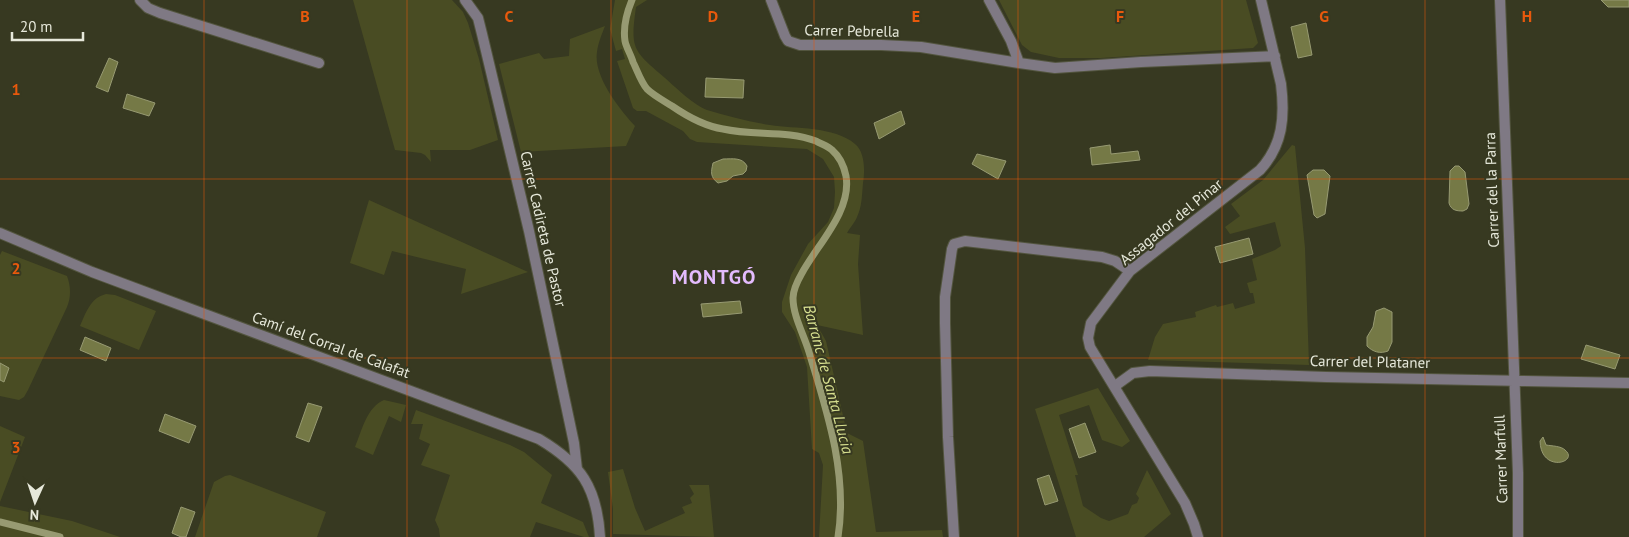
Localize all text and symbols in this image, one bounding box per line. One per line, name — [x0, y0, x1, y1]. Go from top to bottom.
text: B — [300, 6, 310, 26]
text: C — [505, 6, 514, 26]
text: D — [708, 6, 718, 26]
text: E — [912, 6, 920, 26]
text: F — [1116, 6, 1124, 26]
text: G — [1319, 6, 1329, 26]
text: H — [1522, 6, 1532, 26]
scale bar — [12, 10, 84, 42]
text: 20 m — [20, 17, 53, 36]
street label: Carrer Pebrella — [804, 20, 900, 41]
text: 1 — [11, 79, 21, 99]
street label: Carrer del la Parra — [1480, 132, 1503, 248]
street label: Carrer Cadireta de Pastor — [516, 149, 571, 309]
street label: Assagador del Pinar — [1115, 174, 1226, 269]
text: 2 — [11, 258, 21, 278]
district label: MONTGÓ — [672, 264, 756, 290]
water label: Barranc de Santa Llucia — [799, 302, 859, 456]
street label: Camí del Corral de Calafat — [250, 307, 413, 382]
street label: Carrer del Plataner — [1310, 351, 1430, 372]
street label: Carrer Marfull — [1489, 414, 1512, 504]
text: 3 — [11, 437, 21, 457]
north arrow — [10, 477, 60, 527]
text: N — [29, 506, 39, 524]

